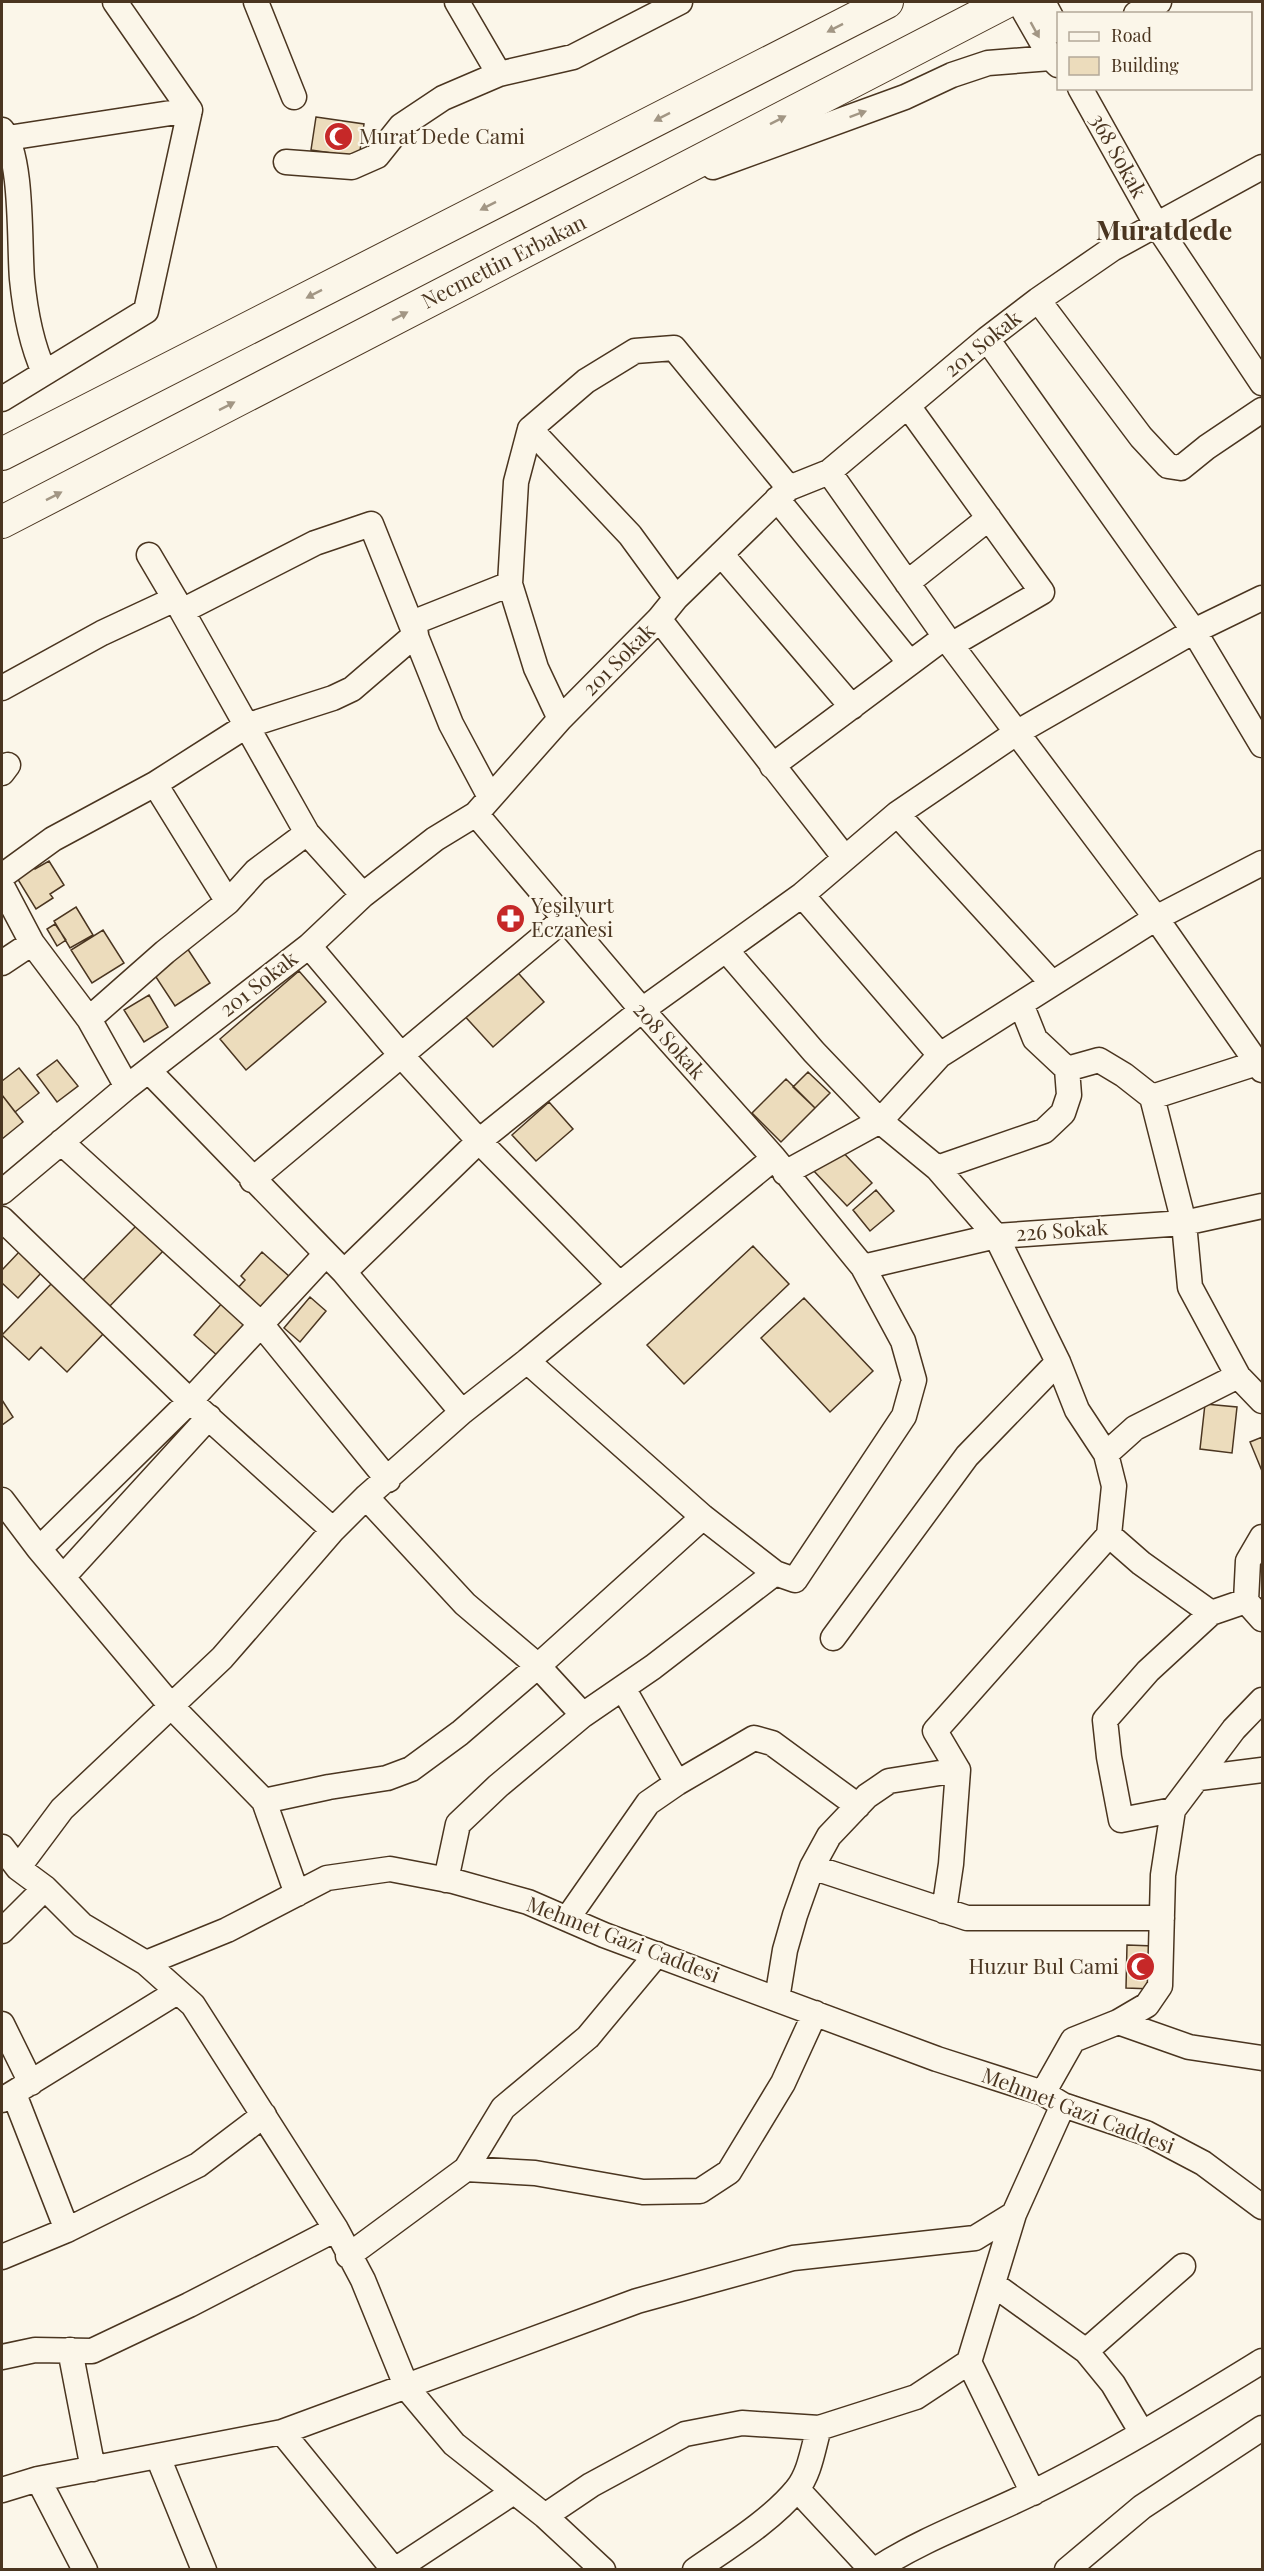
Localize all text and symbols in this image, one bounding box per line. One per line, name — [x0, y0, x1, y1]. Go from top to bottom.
legend — [1057, 12, 1252, 90]
one-way arrow — [1030, 22, 1040, 39]
one-way arrow — [827, 23, 844, 33]
text: Road — [1111, 23, 1152, 47]
text: Building — [1111, 53, 1179, 77]
street label: 368 Sokak — [1085, 108, 1155, 203]
one-way arrow — [850, 109, 868, 119]
one-way arrow — [653, 112, 670, 122]
one-way arrow — [770, 115, 787, 125]
mosque icon: Murat Dede Cami — [322, 121, 354, 153]
place label: Murat Dede Cami — [359, 121, 525, 149]
one-way arrow — [479, 200, 497, 210]
street label: Necmettin Erbakan — [416, 206, 590, 314]
district label: Muratdede — [1096, 211, 1232, 247]
one-way arrow — [306, 290, 323, 299]
street label: 201 Sokak — [937, 302, 1027, 382]
one-way arrow — [392, 311, 409, 321]
one-way arrow — [219, 401, 236, 411]
one-way arrow — [45, 491, 63, 501]
street label: 201 Sokak — [575, 616, 660, 701]
place label: Yeşilyurt Eczanesi — [530, 890, 614, 942]
pharmacy icon: Yeşilyurt Eczanesi — [494, 902, 526, 934]
street label: 201 Sokak — [213, 943, 303, 1022]
street label: 208 Sokak — [628, 995, 713, 1085]
street label: 226 Sokak — [1015, 1212, 1109, 1246]
street label: Mehmet Gazi Caddesi — [523, 1888, 724, 1988]
place label: Huzur Bul Cami — [969, 1951, 1119, 1979]
mosque icon: Huzur Bul Cami — [1124, 1951, 1156, 1983]
street label: Mehmet Gazi Caddesi — [978, 2059, 1179, 2159]

